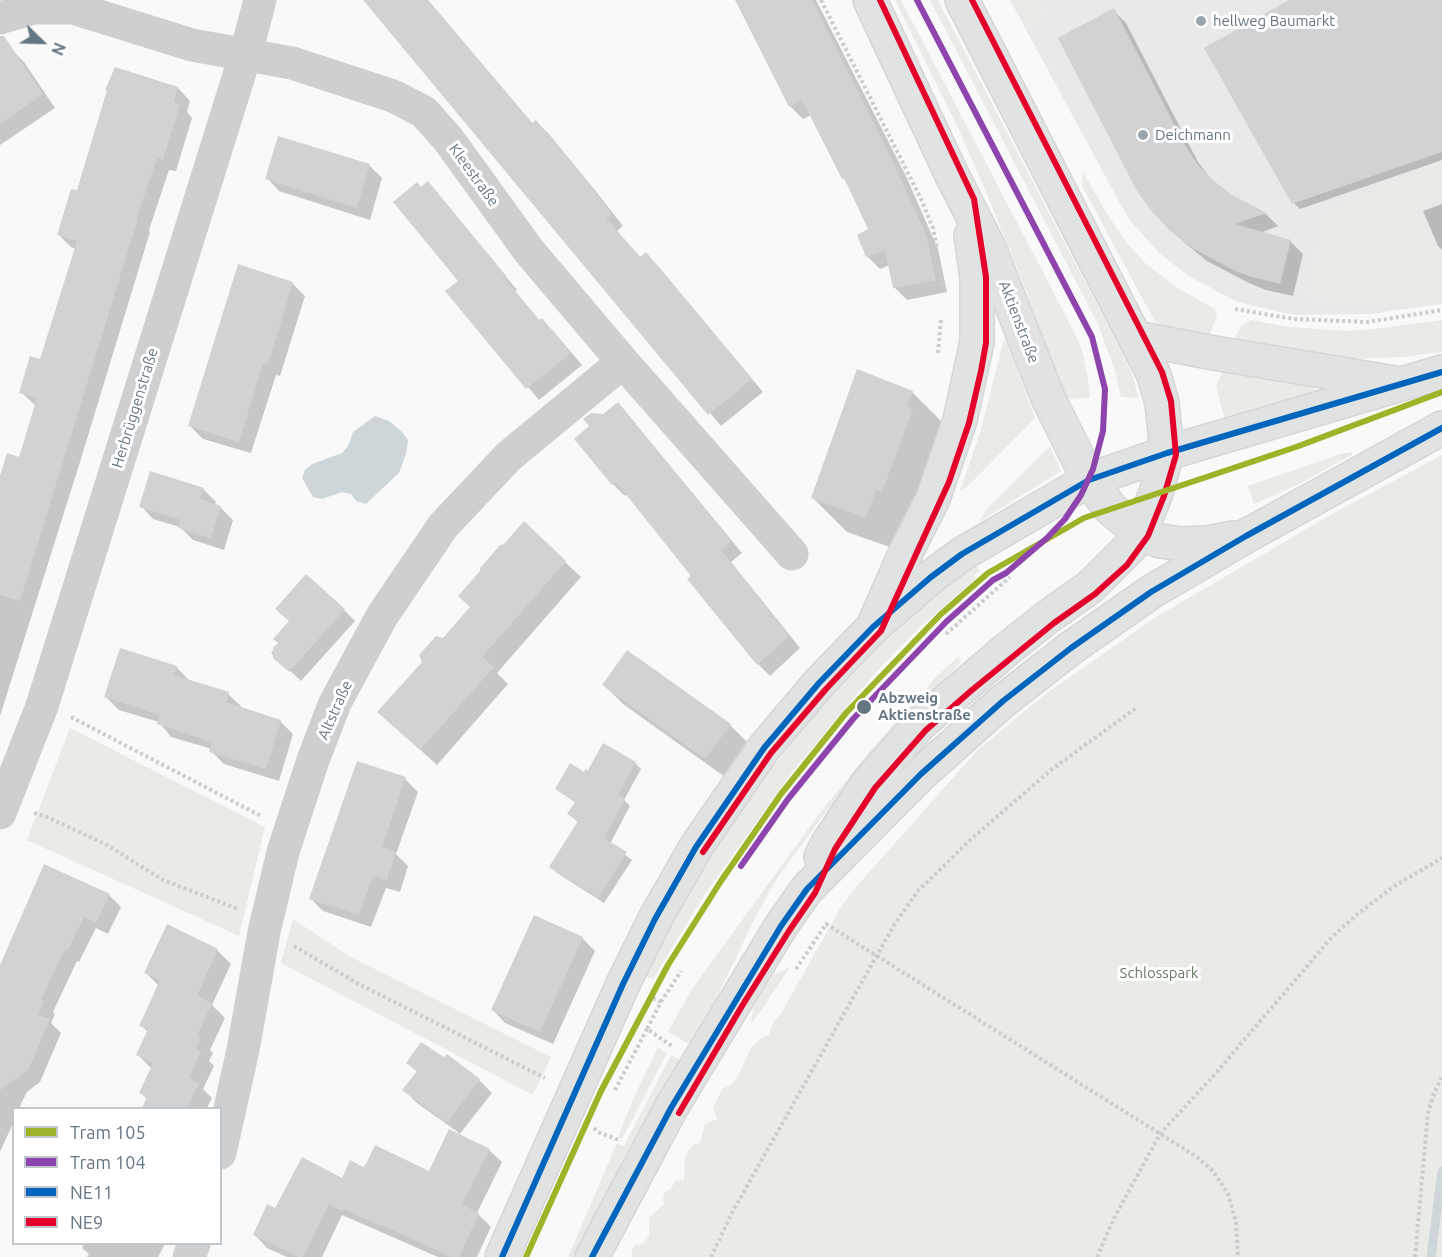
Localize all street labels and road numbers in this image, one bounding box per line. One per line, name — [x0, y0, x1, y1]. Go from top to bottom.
street label: Kleestraße — [445, 140, 503, 210]
street label: Aktienstraße — [995, 278, 1043, 366]
street label: Herbrüggenstraße — [108, 346, 162, 470]
street label: Altstraße — [314, 678, 356, 742]

